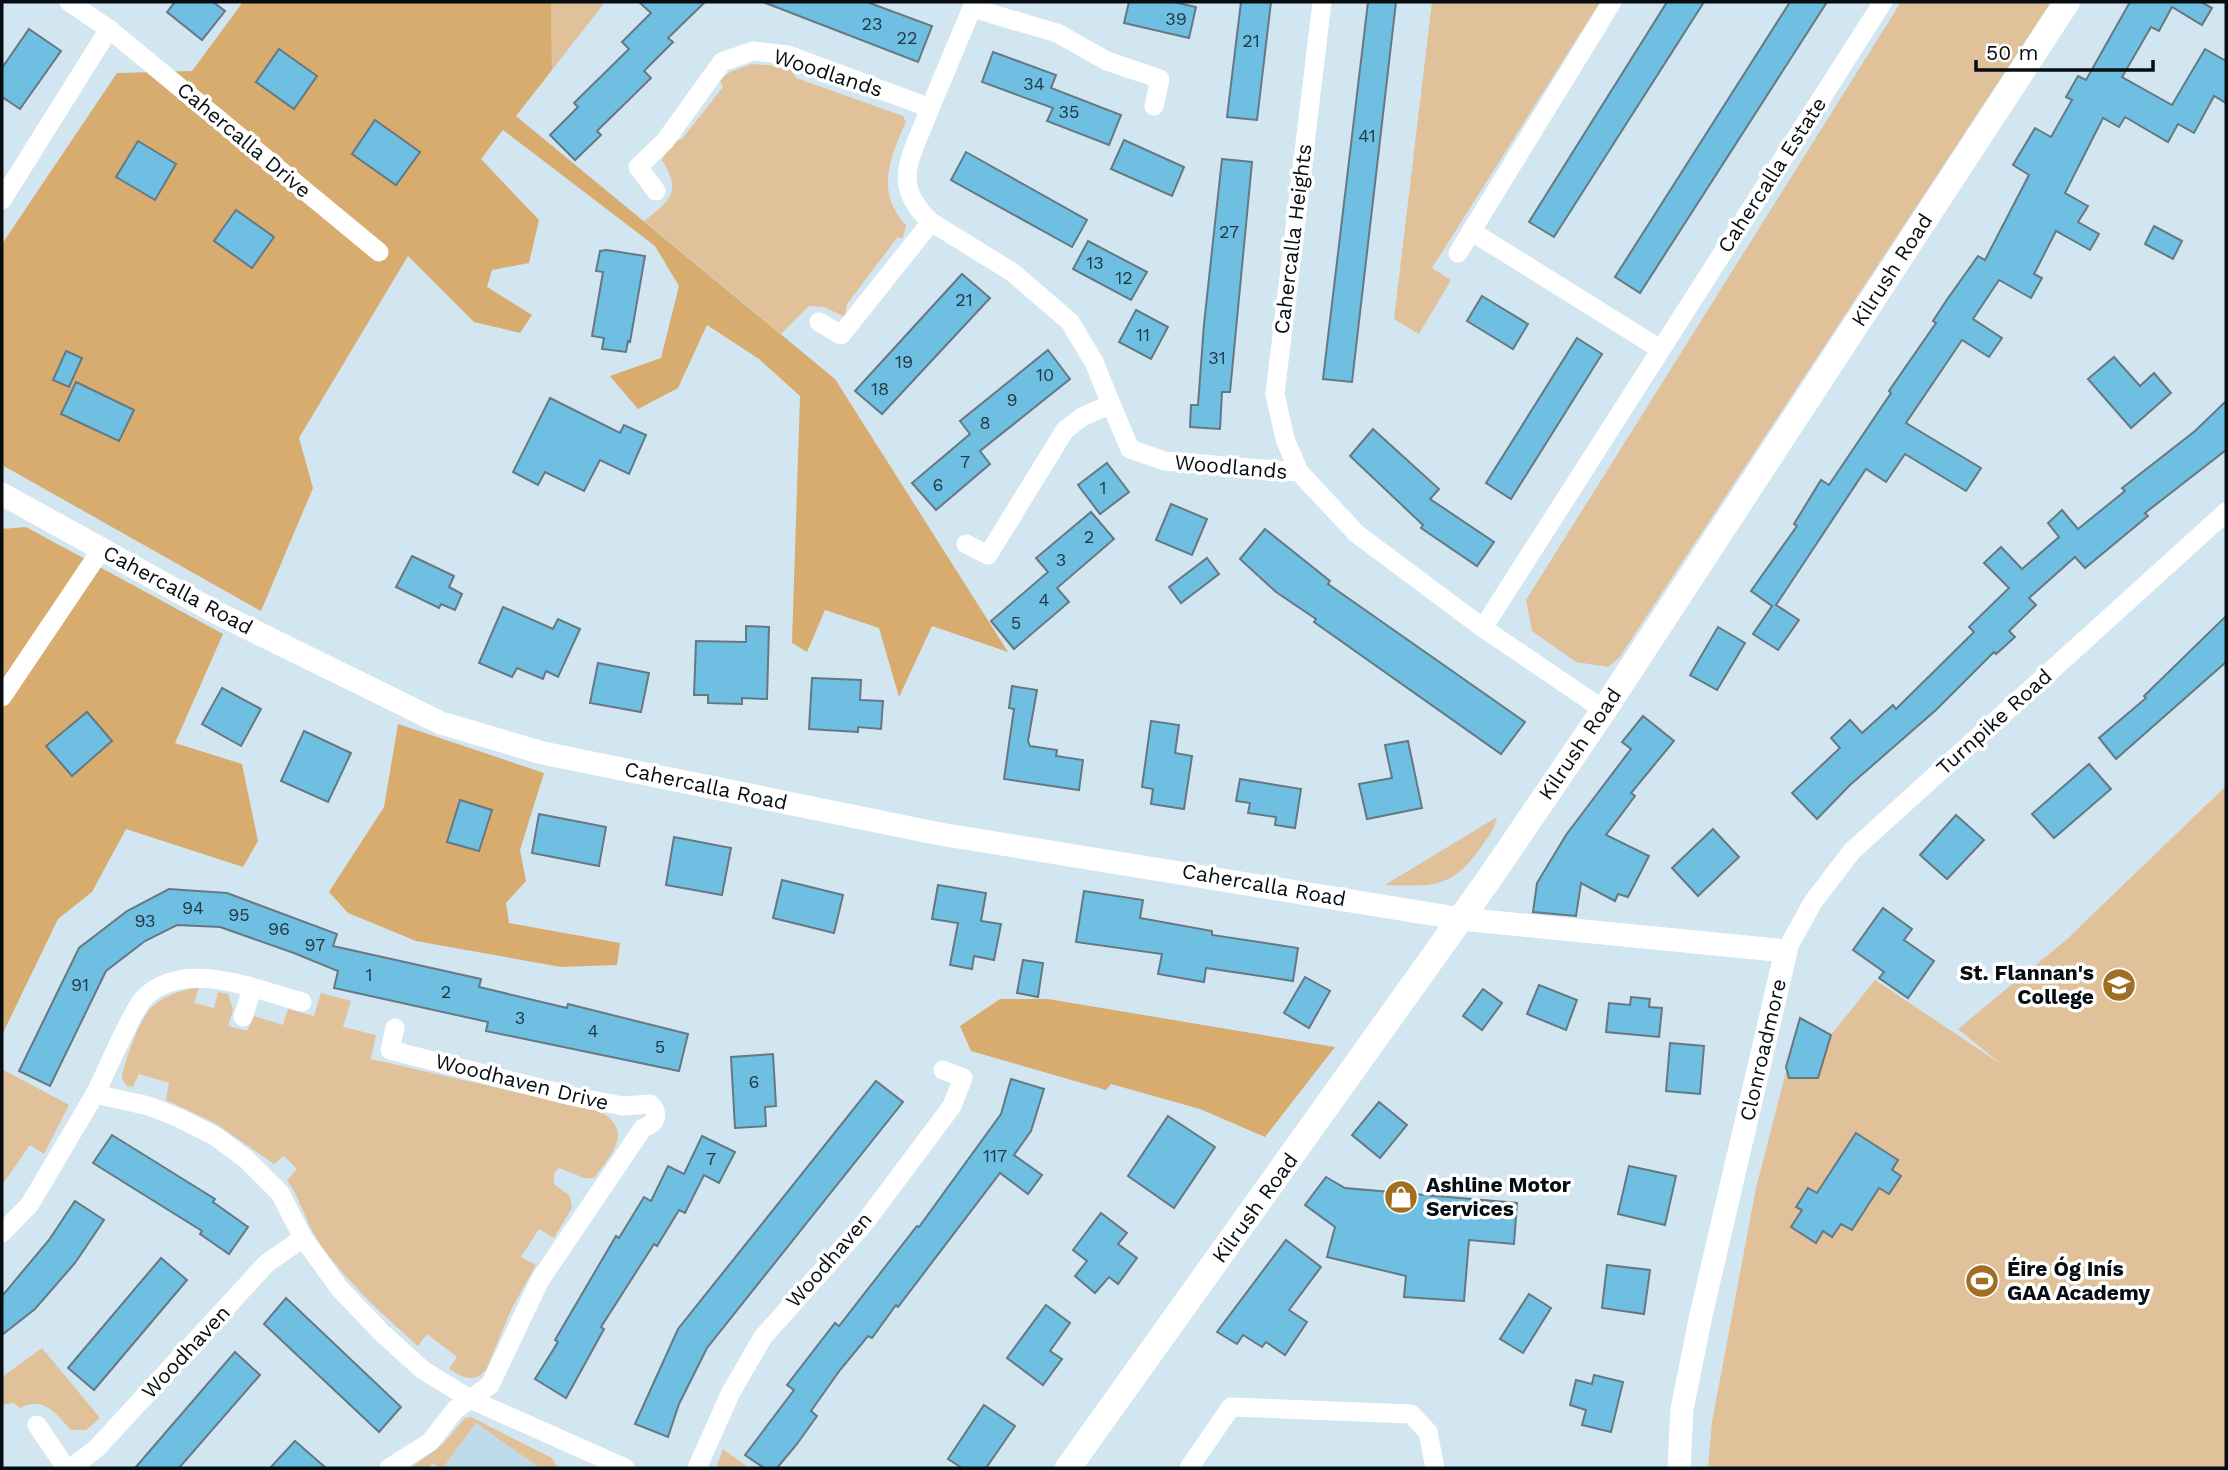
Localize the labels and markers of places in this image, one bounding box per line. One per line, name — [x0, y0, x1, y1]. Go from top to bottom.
place label: St. Flannan's College — [1960, 960, 2094, 1009]
school or university icon: St. Flannan's College — [2100, 966, 2138, 1004]
place label: Ashline Motor Services — [1426, 1172, 1571, 1221]
shop icon: Ashline Motor Services — [1382, 1178, 1420, 1216]
place label: Éire Óg Inís GAA Academy — [2007, 1256, 2150, 1305]
sports icon: Éire Óg Inís GAA Academy — [1963, 1262, 2001, 1300]

